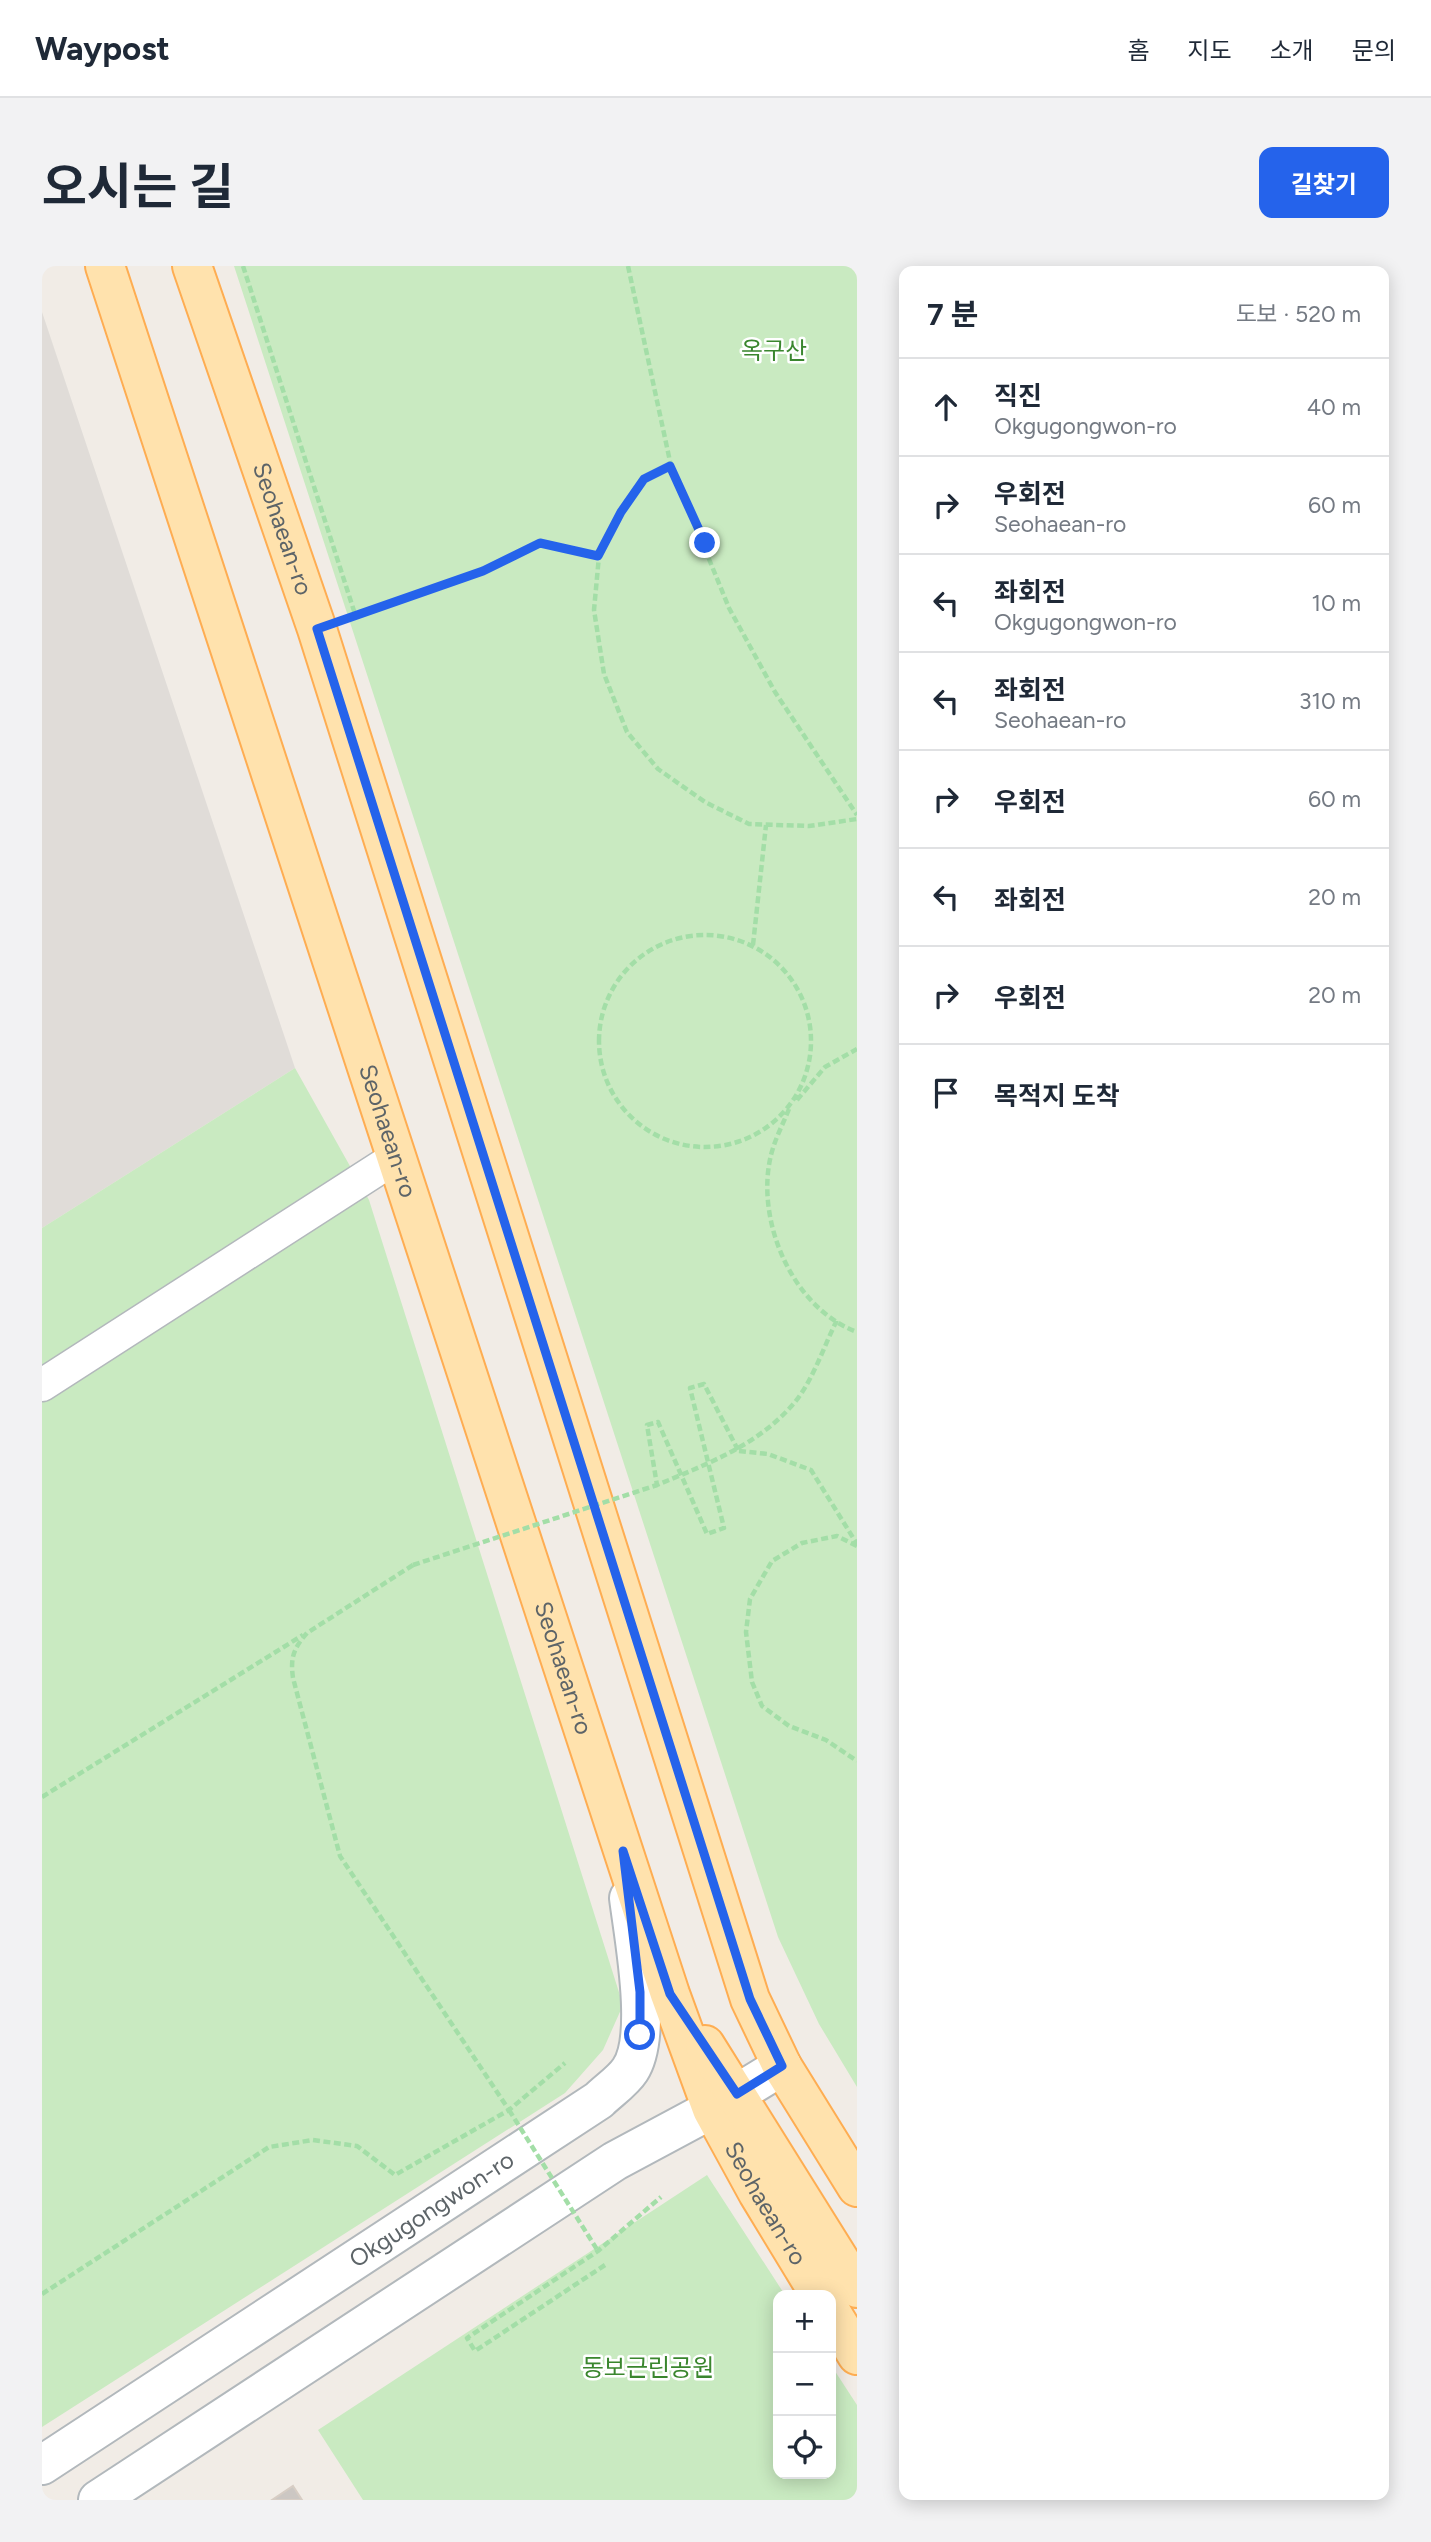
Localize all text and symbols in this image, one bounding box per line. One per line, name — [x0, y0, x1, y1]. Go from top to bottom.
text: Waypost — [35, 29, 170, 68]
text: 홈 — [1127, 36, 1149, 65]
text: 지도 — [1187, 36, 1232, 65]
text: 소개 — [1270, 36, 1314, 65]
text: 문의 — [1352, 36, 1396, 65]
button: 길찾기 — [1259, 147, 1389, 218]
text: 오시는 길 — [42, 157, 234, 216]
text: 7 분 — [927, 296, 978, 333]
text: 도보 · 520 m — [1235, 300, 1361, 328]
park label: 옥구산 — [741, 336, 807, 365]
text: 직진 — [994, 380, 1042, 412]
icon: ahead — [927, 388, 965, 426]
text: 40 m — [1307, 393, 1361, 421]
text: Okgugongwon-ro — [994, 412, 1177, 440]
street label: Seohaean-ro — [247, 459, 319, 599]
text: 우회전 — [994, 478, 1066, 510]
icon: right — [927, 486, 965, 524]
text: 60 m — [1308, 491, 1361, 519]
text: Seohaean-ro — [994, 510, 1126, 538]
route end — [689, 527, 720, 558]
text: 좌회전 — [994, 576, 1066, 608]
icon: left — [927, 584, 965, 622]
text: 10 m — [1312, 589, 1361, 617]
text: Okgugongwon-ro — [994, 608, 1177, 636]
text: 좌회전 — [994, 674, 1066, 706]
icon: left — [927, 682, 965, 720]
text: 310 m — [1299, 687, 1361, 715]
text: Seohaean-ro — [994, 706, 1126, 734]
icon: right — [927, 780, 965, 818]
text: 60 m — [1308, 785, 1361, 813]
text: 우회전 — [994, 786, 1066, 818]
icon: left — [927, 878, 965, 916]
text: 20 m — [1308, 883, 1361, 911]
text: 좌회전 — [994, 884, 1066, 916]
icon: right — [927, 976, 965, 1014]
text: 20 m — [1308, 981, 1361, 1009]
text: 우회전 — [994, 982, 1066, 1014]
street label: Seohaean-ro — [353, 1061, 424, 1201]
icon: arrive — [927, 1074, 965, 1112]
text: 목적지 도착 — [994, 1080, 1120, 1112]
street label: Seohaean-ro — [529, 1598, 599, 1738]
route start — [624, 2019, 655, 2050]
street label: Seohaean-ro — [719, 2136, 813, 2270]
street label: Okgugongwon-ro — [344, 2145, 519, 2274]
map controls — [773, 2290, 836, 2479]
button: + — [773, 2290, 836, 2353]
park label: 동보근린공원 — [582, 2353, 714, 2382]
button: − — [773, 2353, 836, 2416]
button: locate — [773, 2416, 836, 2479]

